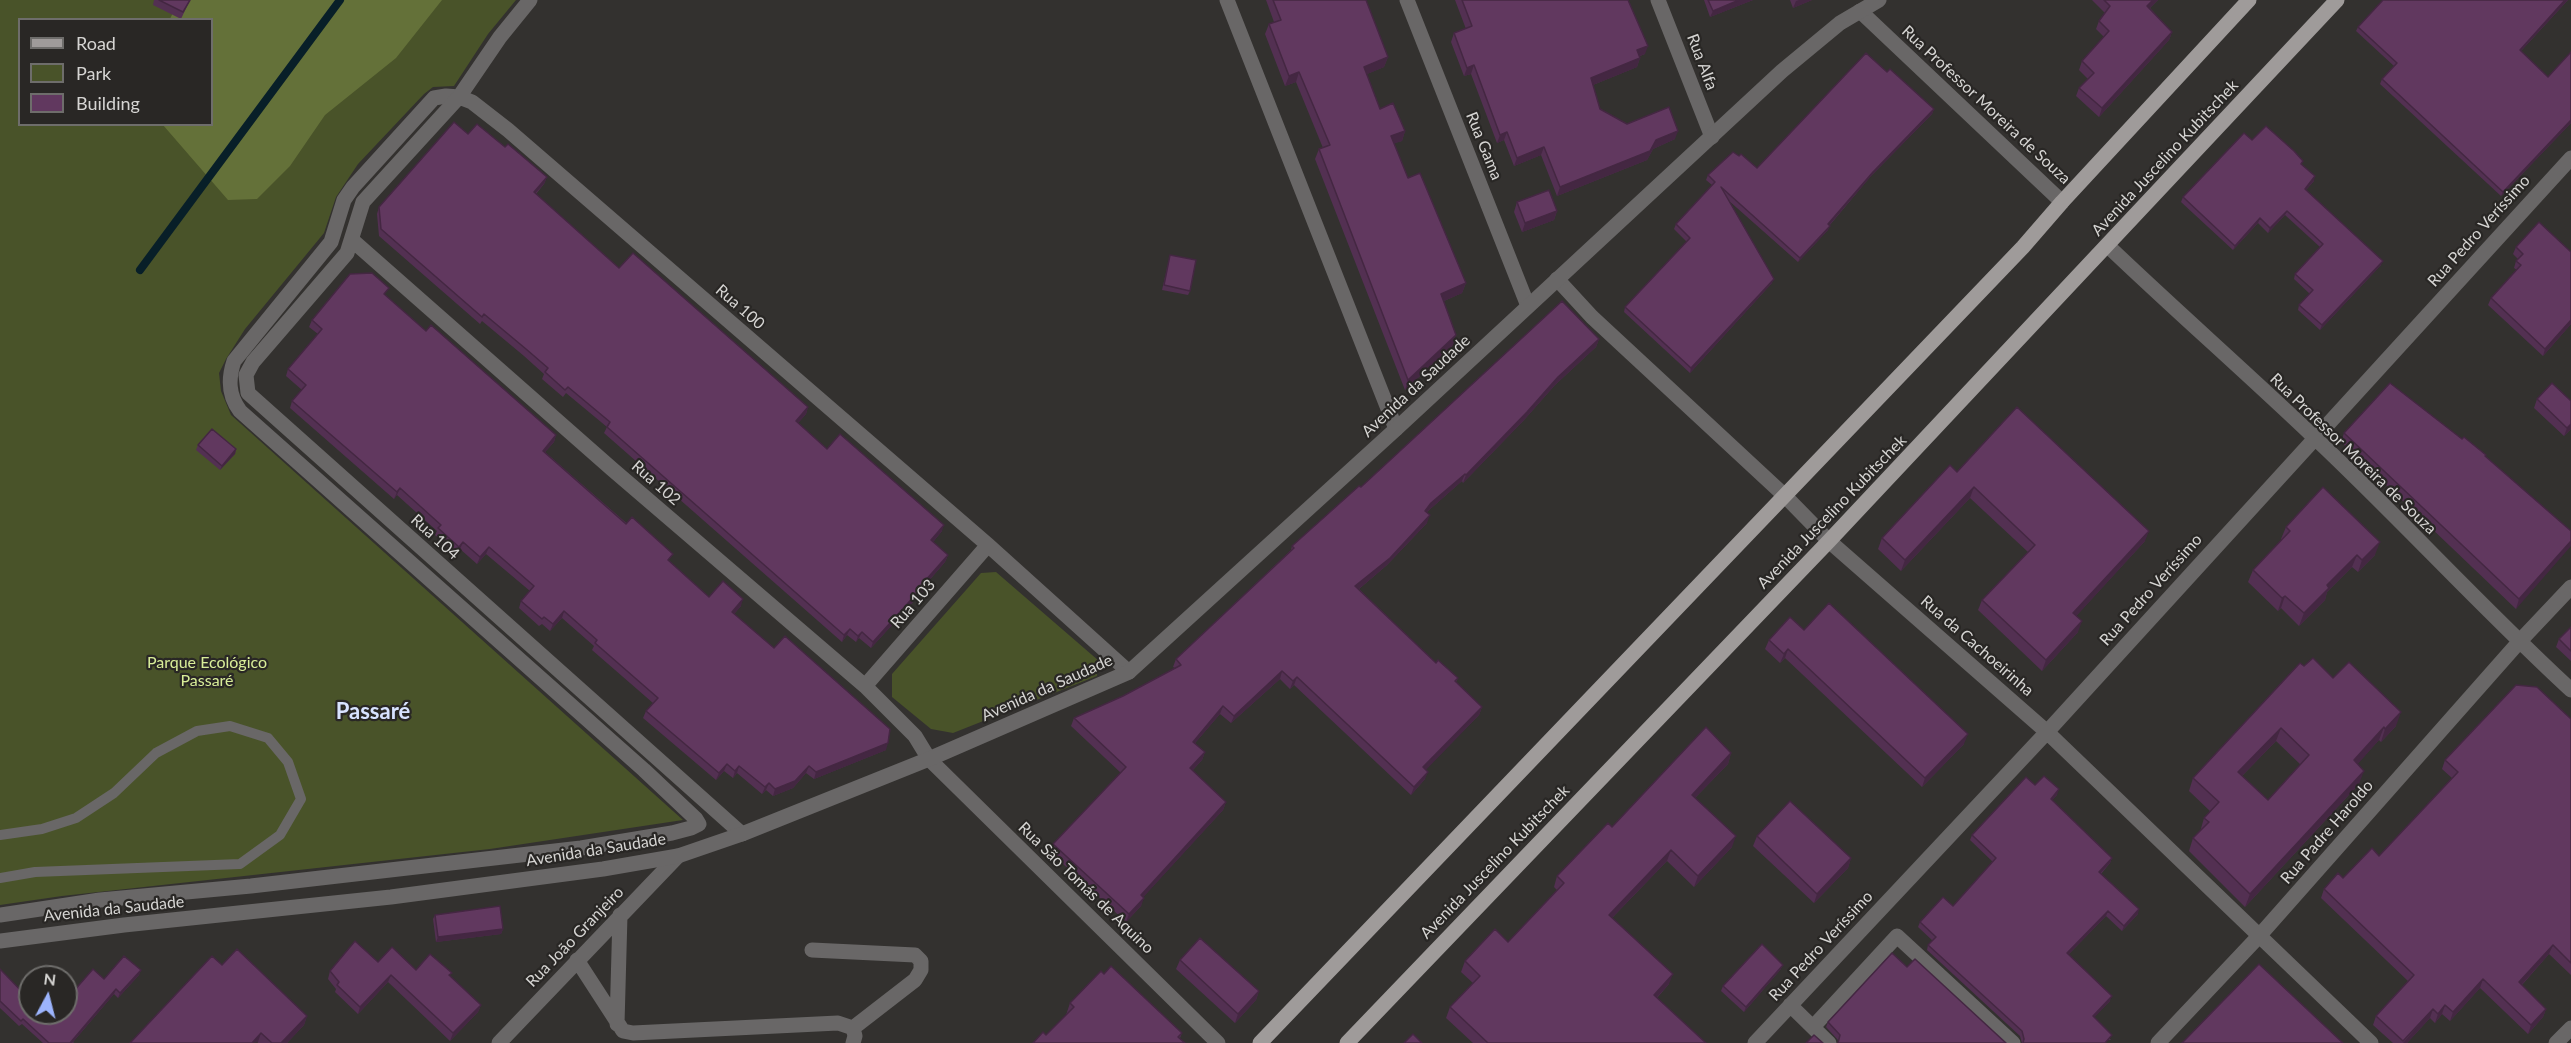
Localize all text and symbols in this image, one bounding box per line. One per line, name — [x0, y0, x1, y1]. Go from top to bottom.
legend — [18, 18, 213, 126]
street label: Rua Professor Moreira de Souza — [1898, 22, 2074, 188]
street label: Rua Alfa — [1683, 31, 1721, 93]
text: Road — [76, 32, 116, 54]
text: Park — [76, 62, 111, 84]
street label: Avenida Juscelino Kubitschek — [2088, 76, 2242, 240]
text: Building — [76, 92, 140, 114]
street label: Rua Gama — [1462, 109, 1506, 183]
street label: Rua Pedro Veríssimo — [2424, 171, 2534, 291]
street label: Rua 100 — [712, 281, 768, 333]
street label: Avenida da Saudade — [1358, 331, 1474, 441]
street label: Rua Professor Moreira de Souza — [2266, 369, 2440, 539]
street label: Avenida Juscelino Kubitschek — [1753, 431, 1911, 593]
street label: Rua 102 — [628, 457, 684, 509]
street label: Rua 104 — [407, 510, 463, 564]
street label: Rua Pedro Veríssimo — [2096, 530, 2206, 650]
street label: Rua 103 — [887, 576, 939, 632]
street label: Rua da Cachoeirinha — [1916, 592, 2038, 700]
street label: Avenida da Saudade — [979, 651, 1115, 725]
park label: Parque Ecológico Passaré — [147, 653, 267, 691]
district label: Passaré — [336, 699, 410, 725]
street label: Rua Padre Haroldo — [2277, 776, 2377, 888]
street label: Avenida Juscelino Kubitschek — [1416, 781, 1574, 943]
street label: Rua São Tomás de Aquino — [1014, 818, 1158, 958]
street label: Avenida da Saudade — [525, 829, 667, 871]
street label: Rua João Granjeiro — [522, 883, 628, 991]
street label: Rua Pedro Veríssimo — [1765, 887, 1877, 1005]
street label: Avenida da Saudade — [43, 892, 185, 926]
north arrow — [18, 965, 78, 1025]
text: N — [43, 968, 57, 989]

